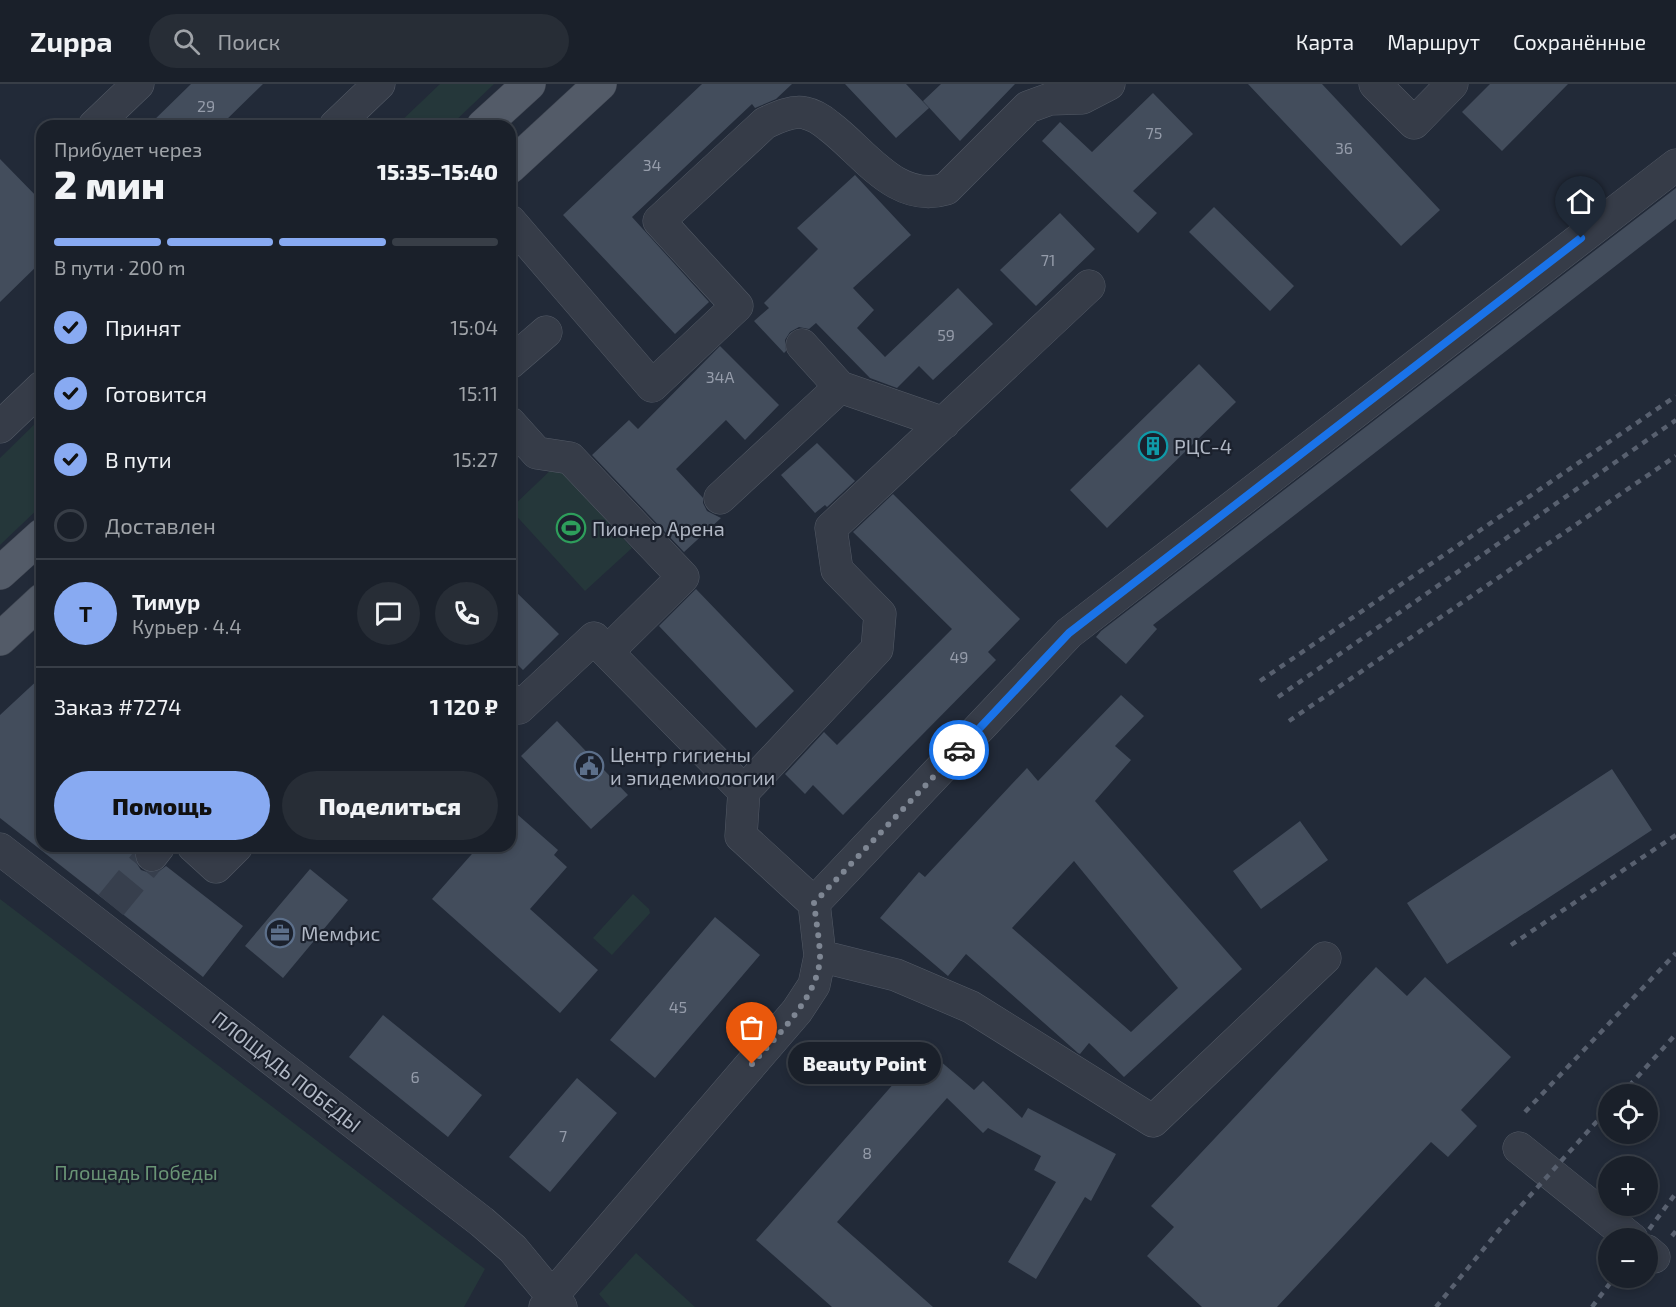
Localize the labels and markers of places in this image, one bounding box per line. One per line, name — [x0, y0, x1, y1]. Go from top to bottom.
pin — [1555, 176, 1606, 238]
building icon: РЦС-4 — [1137, 430, 1169, 462]
place label: РЦС-4 — [1174, 434, 1232, 458]
sports icon: Пионер Арена — [555, 512, 587, 544]
place label: Пионер Арена — [592, 516, 725, 540]
place label: Центр гигиены и эпидемиологии — [610, 742, 775, 789]
public building icon: Центр гигиены и эпидемиологии — [573, 750, 605, 782]
office icon: Мемфис — [264, 917, 296, 949]
place label: Мемфис — [301, 921, 380, 945]
pin — [726, 1002, 777, 1064]
callout: Beauty Point — [788, 1043, 941, 1085]

